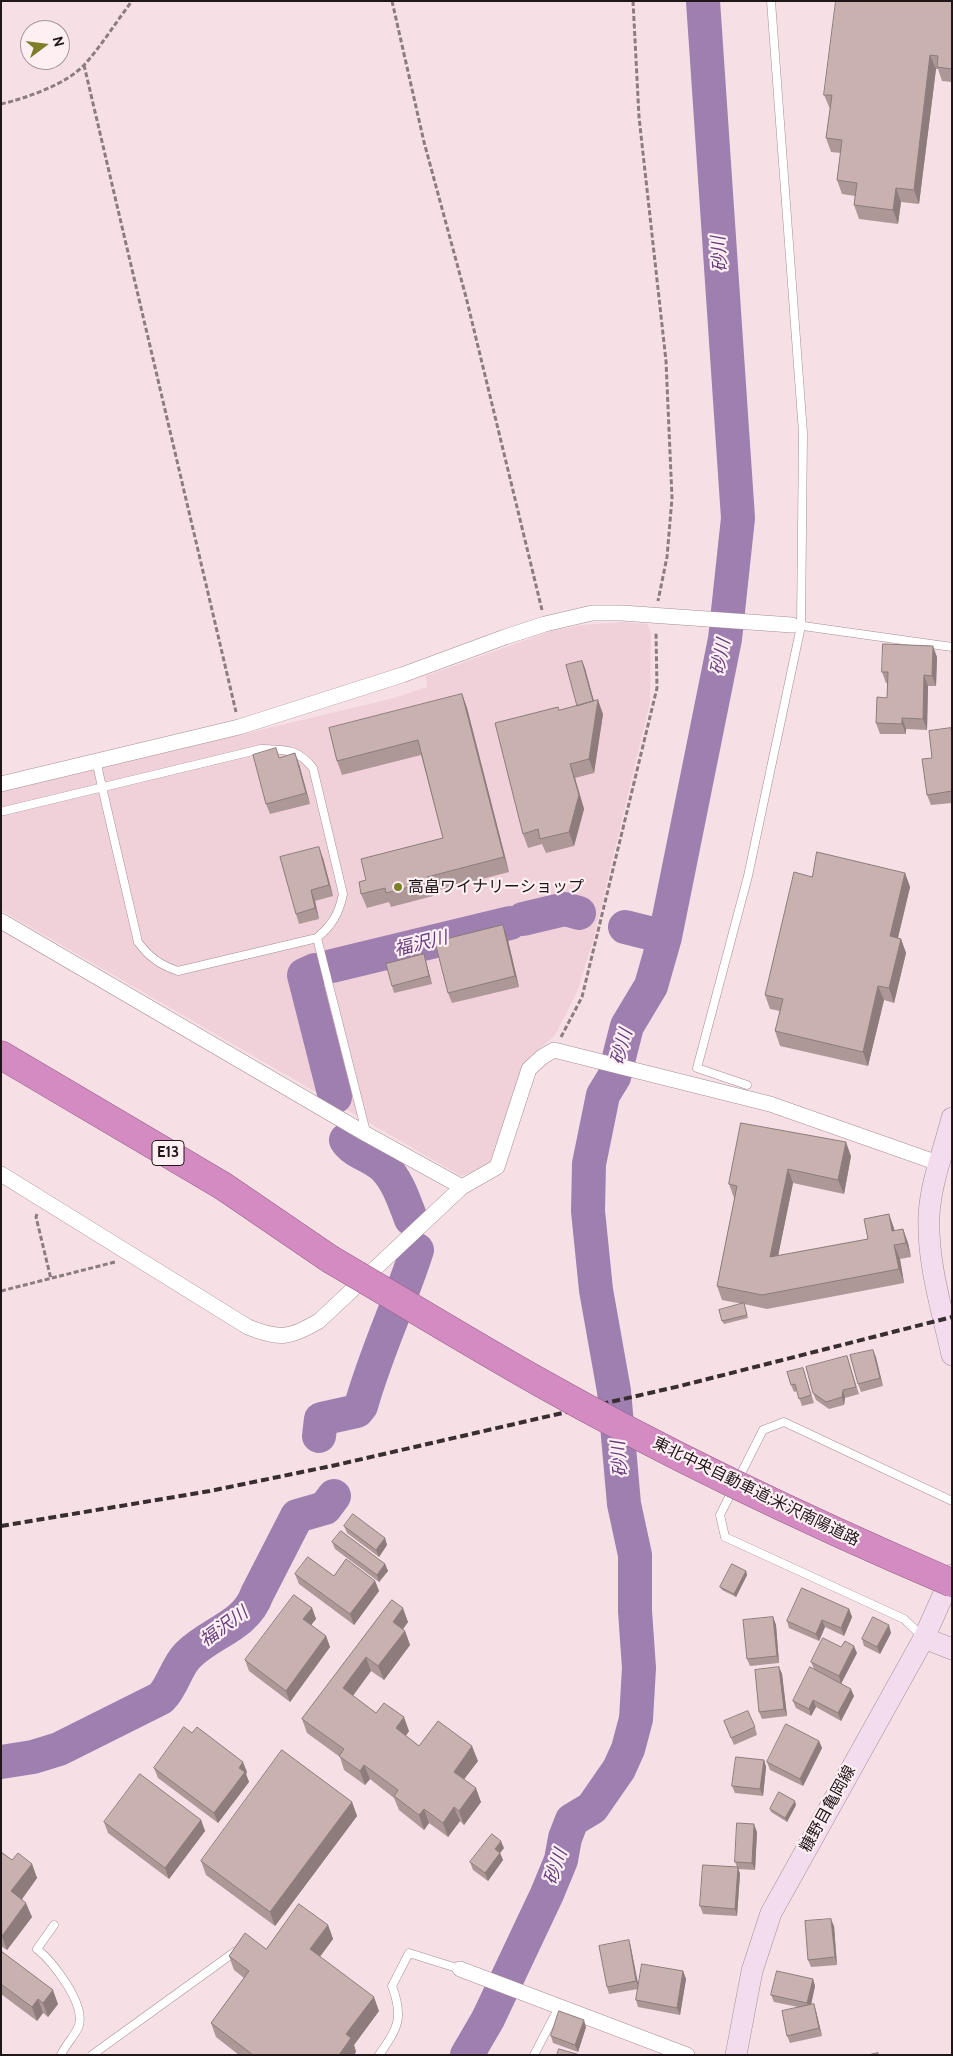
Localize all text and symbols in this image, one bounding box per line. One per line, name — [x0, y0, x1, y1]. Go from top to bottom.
north arrow — [20, 20, 70, 70]
text: N — [49, 34, 68, 48]
water label: 砂川 — [708, 235, 732, 273]
water label: 砂川 — [707, 637, 735, 677]
place label: 高畠ワイナリーショップ — [408, 877, 584, 897]
marker: 高畠ワイナリーショップ — [392, 881, 404, 893]
water label: 福沢川 — [392, 927, 450, 961]
water label: 砂川 — [607, 1027, 637, 1067]
road number: E13 — [152, 1140, 184, 1166]
street label: 東北中央自動車道;米沢南陽道路 — [650, 1434, 862, 1550]
water label: 砂川 — [608, 1440, 632, 1478]
water label: 福沢川 — [196, 1602, 252, 1652]
street label: 糠野目亀岡線 — [796, 1762, 860, 1856]
water label: 砂川 — [540, 1846, 572, 1888]

